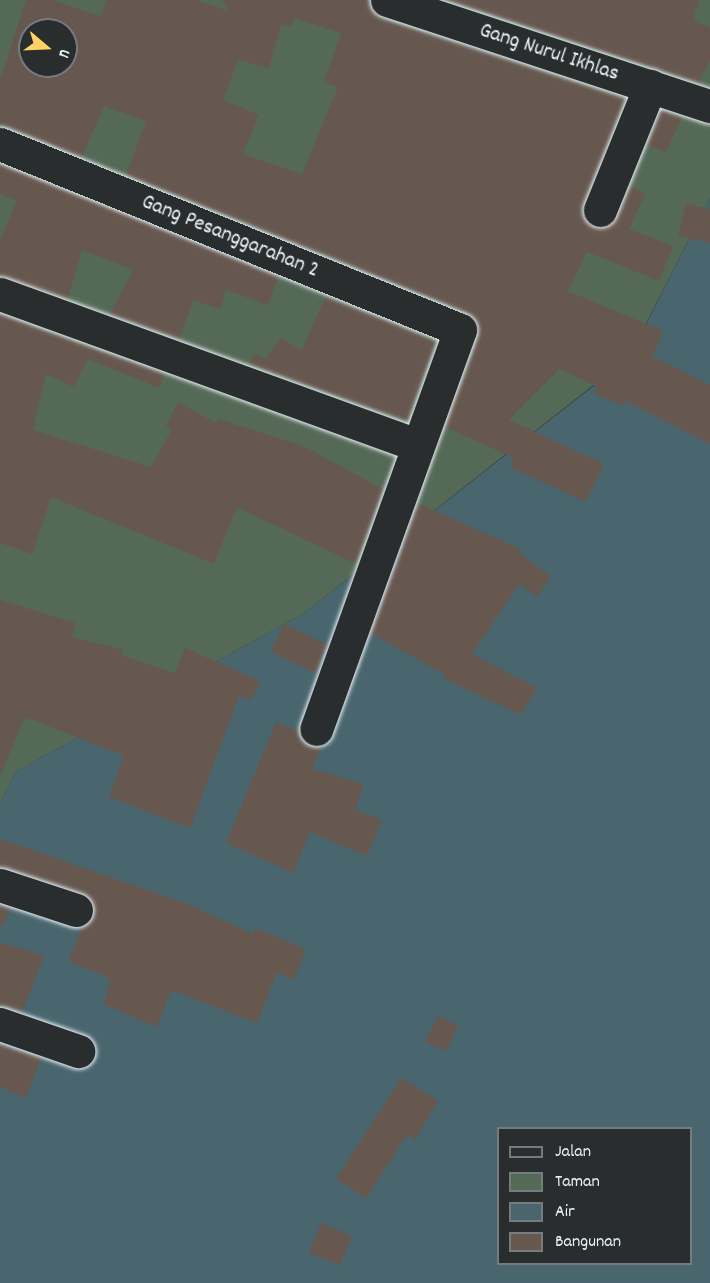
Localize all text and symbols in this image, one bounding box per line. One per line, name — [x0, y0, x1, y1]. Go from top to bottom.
north arrow — [18, 18, 78, 78]
street label: Gang Nurul Ikhlas — [476, 18, 622, 88]
text: U — [51, 46, 76, 61]
street label: Gang Pesanggarahan 2 — [137, 189, 323, 285]
legend — [497, 1127, 692, 1265]
text: Jalan — [555, 1140, 591, 1165]
text: Taman — [555, 1170, 600, 1195]
text: Air — [555, 1200, 575, 1225]
text: Bangunan — [555, 1230, 621, 1255]

